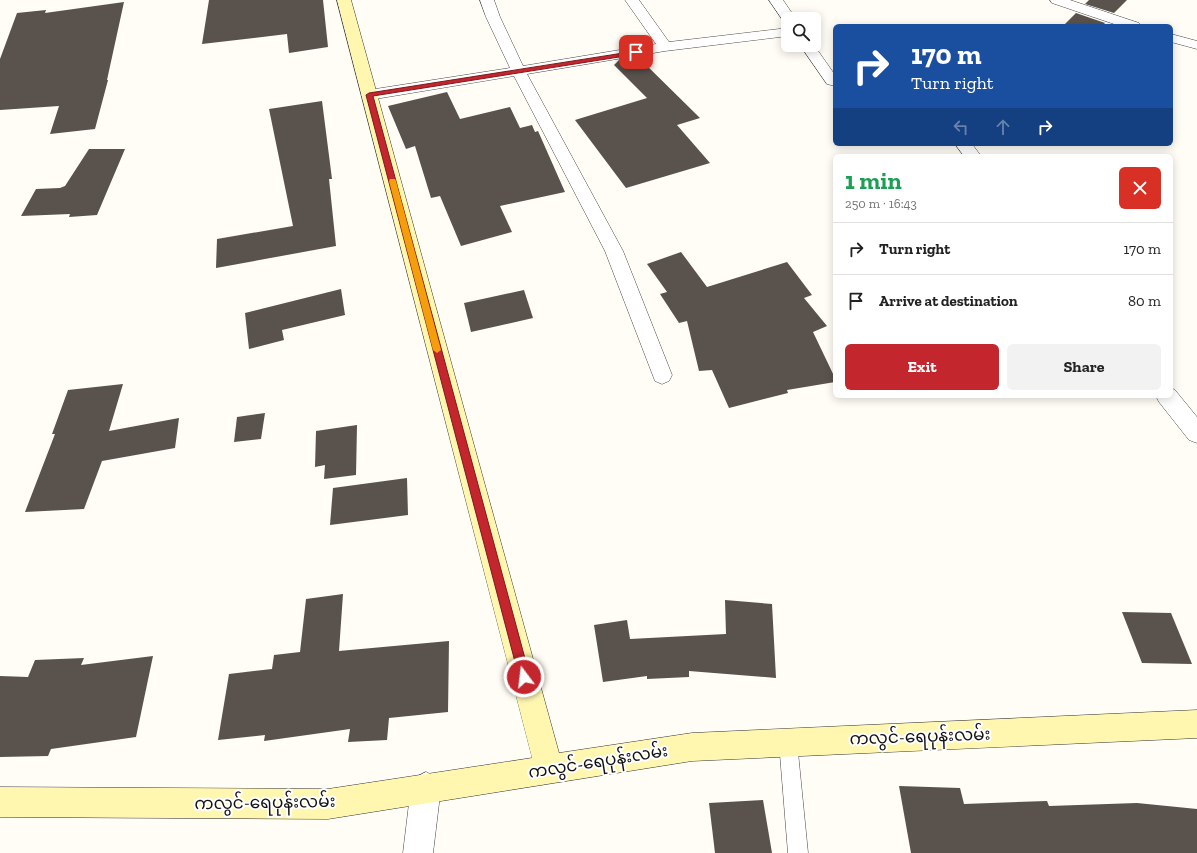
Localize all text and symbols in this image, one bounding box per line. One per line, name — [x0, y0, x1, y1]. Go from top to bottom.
map controls — [781, 12, 821, 52]
button: search — [781, 12, 821, 52]
pin — [619, 35, 653, 69]
text: 170 m — [911, 38, 982, 71]
icon: right — [845, 40, 897, 92]
icon: arrive — [625, 41, 647, 63]
text: Turn right — [911, 72, 993, 94]
icon: left — [950, 116, 972, 138]
icon: ahead — [992, 116, 1014, 138]
icon: right — [1034, 116, 1056, 138]
text: 1 min — [845, 166, 902, 195]
button: close — [1119, 167, 1161, 209]
text: 250 m · 16:43 — [845, 196, 917, 211]
icon: right — [845, 238, 867, 260]
text: Turn right — [879, 240, 950, 258]
text: 170 m — [1123, 240, 1161, 258]
icon: arrive — [845, 290, 867, 312]
text: Arrive at destination — [879, 292, 1018, 310]
text: 80 m — [1128, 292, 1161, 310]
button: Exit — [845, 344, 999, 390]
button: Share — [1007, 344, 1161, 390]
position arrow — [503, 656, 545, 698]
street label: ကလွင်-ရေပုန်းလမ်း — [849, 723, 991, 753]
street label: ကလွင်-ရေပုန်းလမ်း — [527, 739, 670, 787]
street label: ကလွင်-ရေပုန်းလမ်း — [194, 790, 336, 818]

